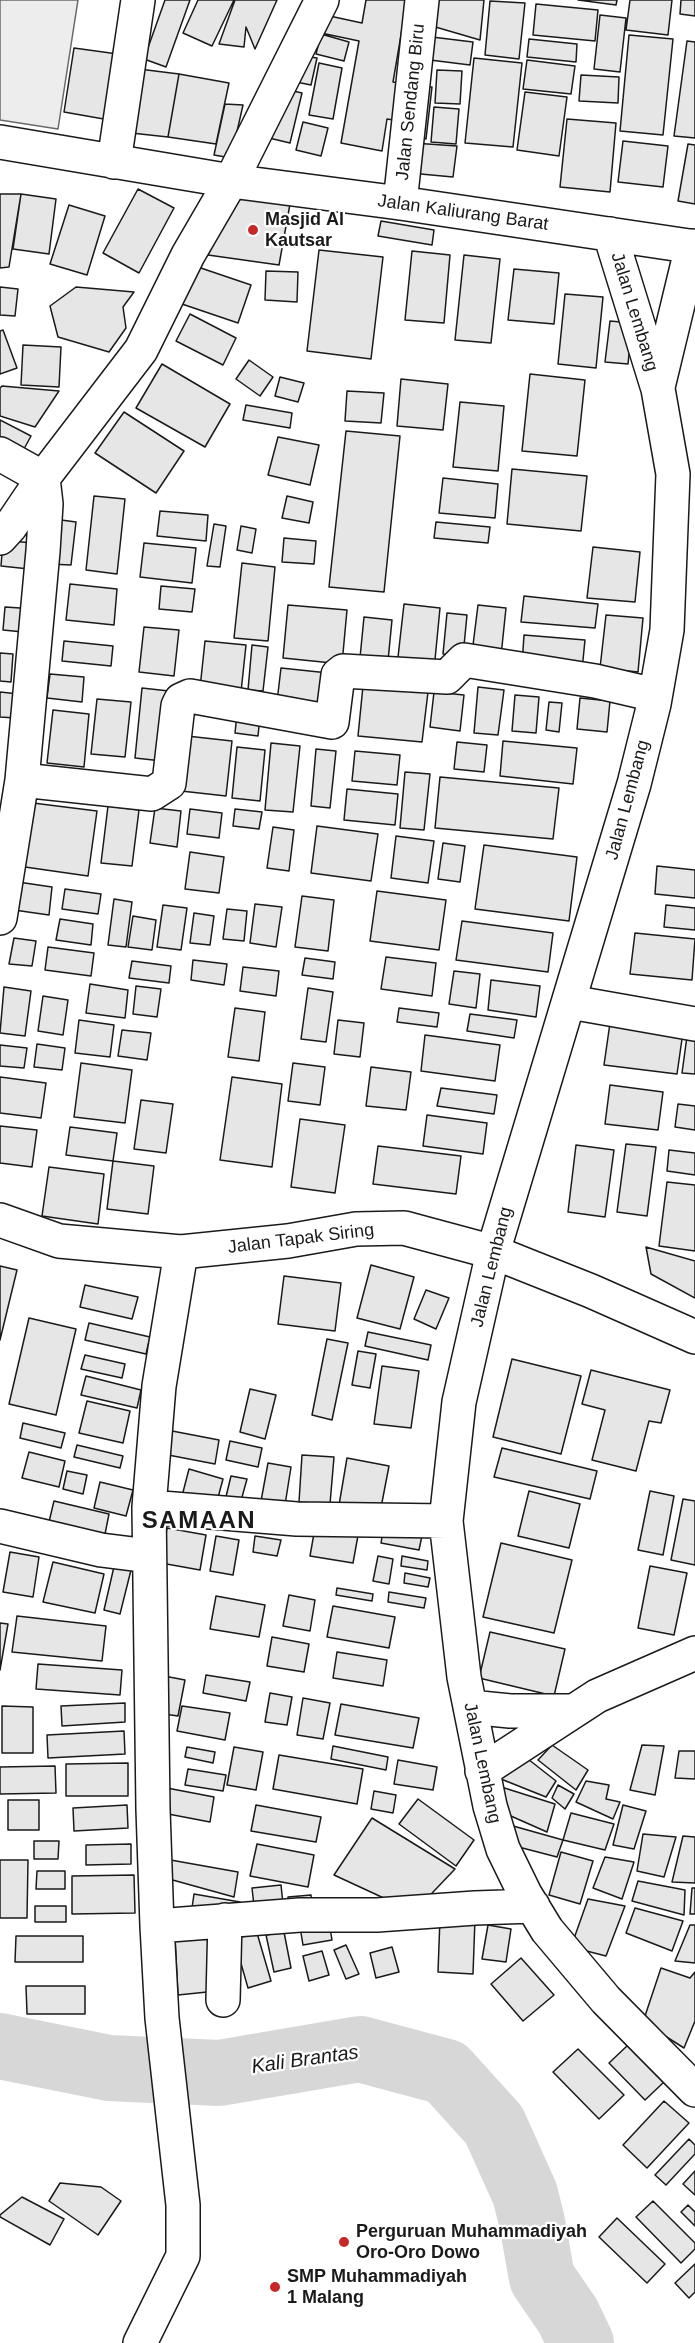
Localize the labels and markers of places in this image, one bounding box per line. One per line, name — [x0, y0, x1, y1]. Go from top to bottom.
place label: Masjid Al Kautsar — [265, 209, 344, 252]
marker: Masjid Al Kautsar — [246, 223, 260, 237]
place label: Perguruan Muhammadiyah Oro-Oro Dowo — [356, 2221, 587, 2264]
marker: Perguruan Muhammadiyah Oro-Oro Dowo — [337, 2235, 351, 2249]
place label: SMP Muhammadiyah 1 Malang — [287, 2266, 467, 2308]
marker: SMP Muhammadiyah 1 Malang — [268, 2280, 282, 2294]

